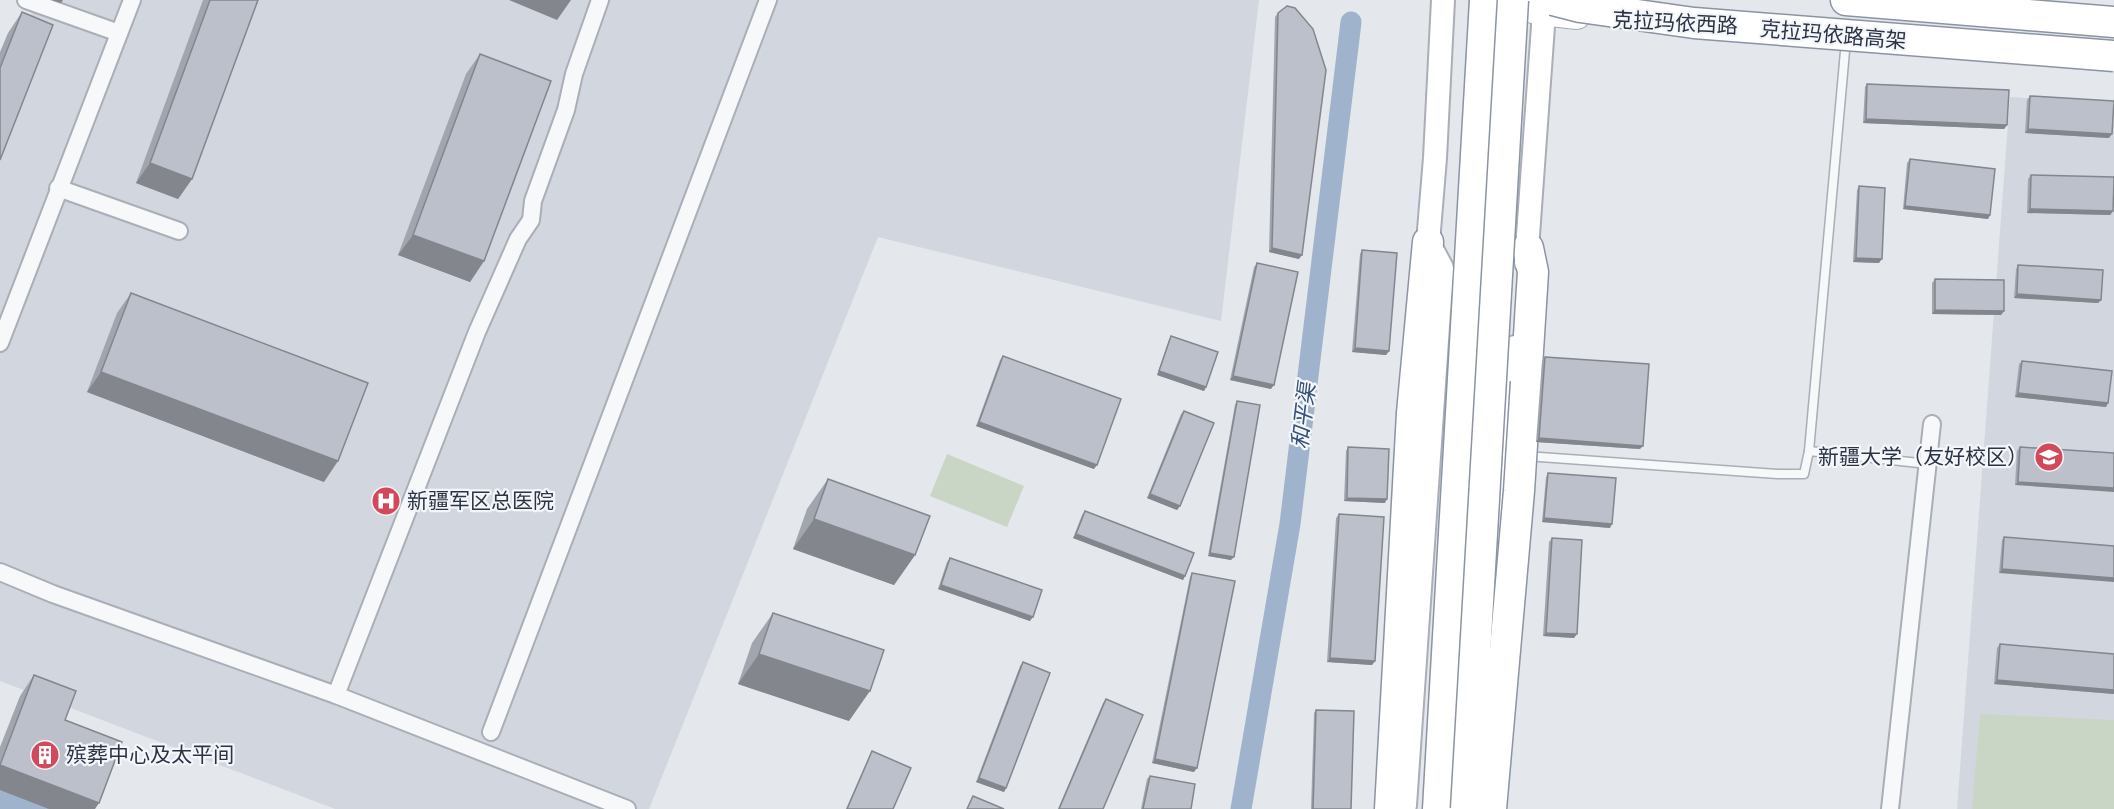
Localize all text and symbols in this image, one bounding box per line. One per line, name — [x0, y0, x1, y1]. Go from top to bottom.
street label: 克拉玛依西路 — [1611, 5, 1739, 41]
street label: 克拉玛依路高架 — [1758, 14, 1908, 56]
water label: 和平渠 — [1283, 378, 1323, 451]
school or university icon: 新疆大学（友好校区） — [2033, 441, 2065, 473]
place label: 新疆大学（友好校区） — [1818, 442, 2028, 472]
hospital icon: 新疆军区总医院 — [370, 485, 402, 517]
place label: 新疆军区总医院 — [407, 486, 554, 516]
building icon: 殡葬中心及太平间 — [29, 739, 61, 771]
place label: 殡葬中心及太平间 — [66, 740, 234, 770]

